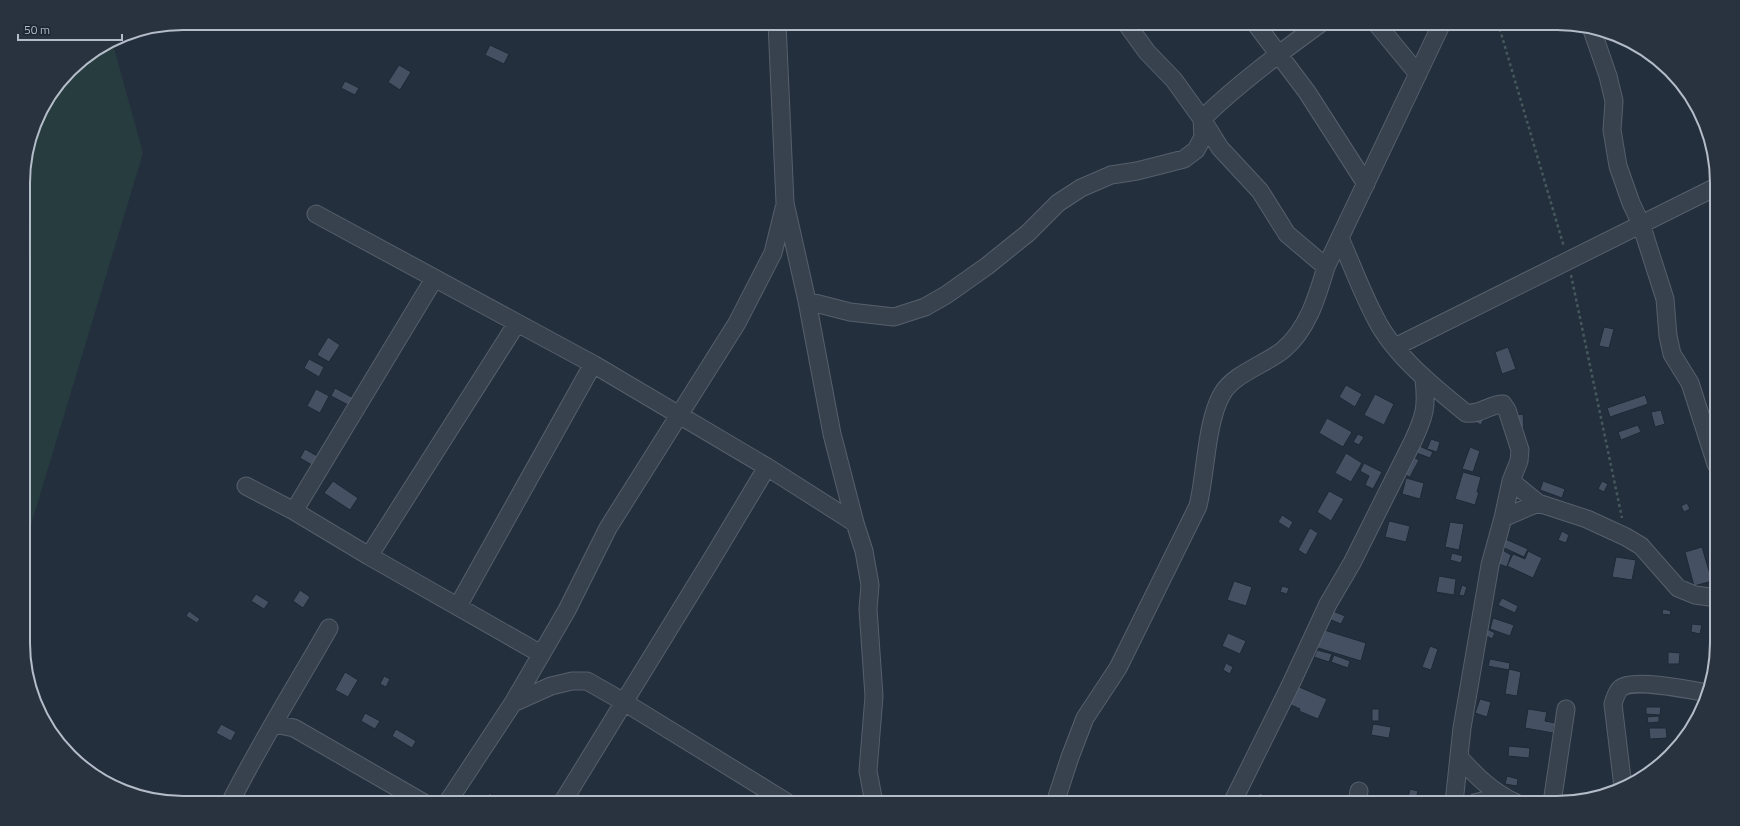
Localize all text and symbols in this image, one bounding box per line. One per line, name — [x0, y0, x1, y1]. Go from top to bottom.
scale bar — [18, 16, 122, 42]
text: 50 m — [24, 20, 50, 39]

